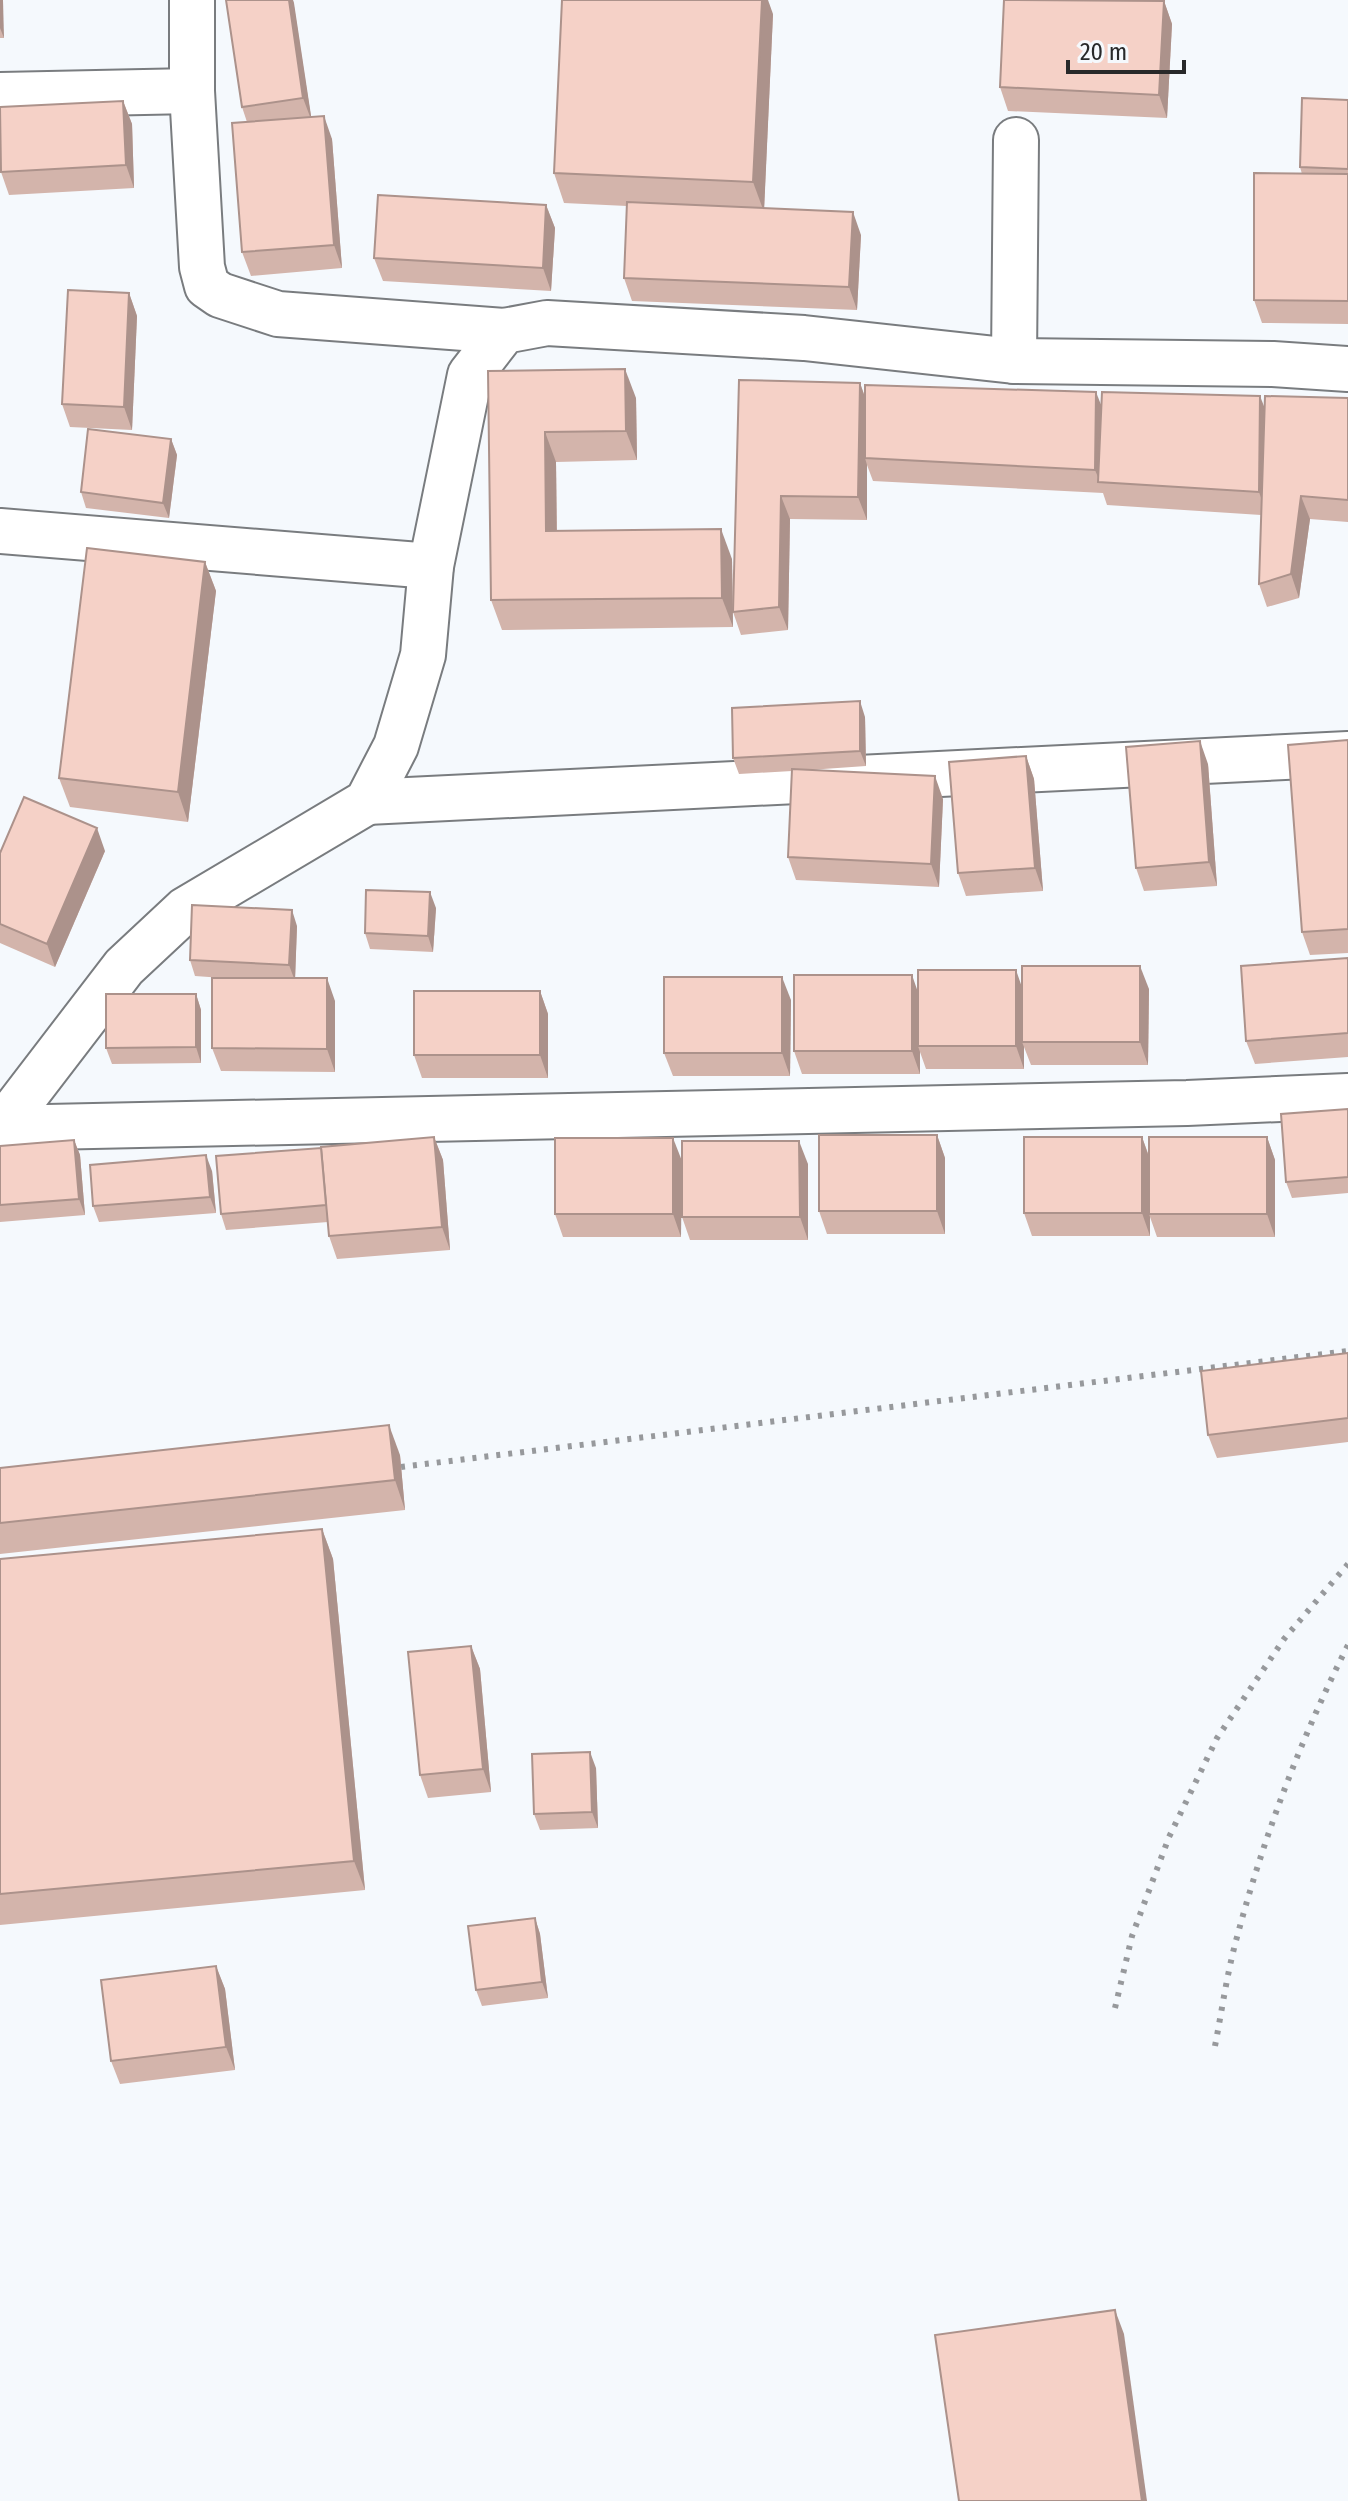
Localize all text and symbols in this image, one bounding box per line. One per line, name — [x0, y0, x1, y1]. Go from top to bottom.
scale bar — [1068, 24, 1184, 74]
text: 20 m — [1080, 38, 1127, 66]

